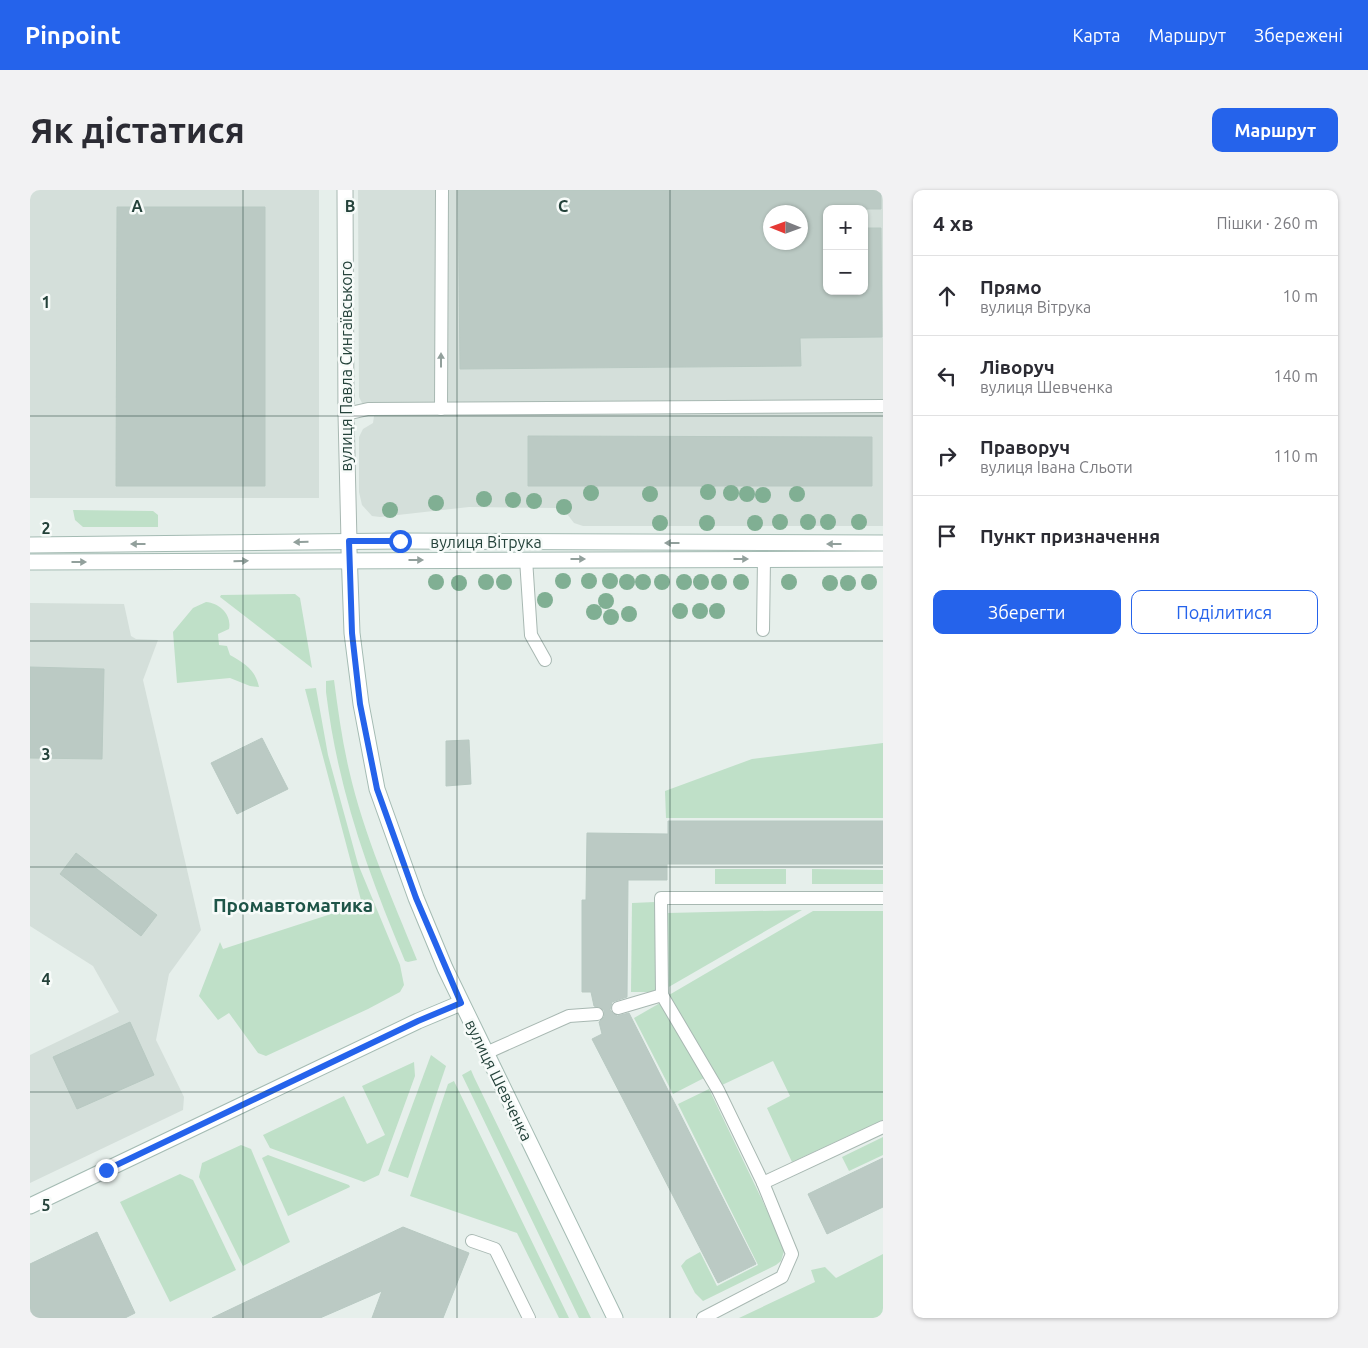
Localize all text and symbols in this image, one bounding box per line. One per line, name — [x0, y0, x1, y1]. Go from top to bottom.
text: Pinpoint — [25, 22, 121, 49]
text: Карта — [1072, 25, 1120, 45]
text: Маршрут — [1148, 25, 1226, 45]
text: Збережені — [1254, 25, 1343, 45]
button: Маршрут — [1212, 108, 1338, 152]
text: Як дістатися — [30, 110, 245, 150]
text: A — [131, 197, 143, 215]
text: B — [345, 197, 355, 215]
text: C — [558, 197, 568, 215]
north arrow — [763, 205, 808, 250]
map controls — [823, 205, 868, 295]
button: + — [823, 205, 868, 250]
text: 4 хв — [933, 211, 974, 235]
text: Пішки · 260 m — [1217, 214, 1318, 232]
button: − — [823, 250, 868, 295]
street label: вулиця Павла Сингаївського — [337, 261, 355, 471]
text: Прямо — [980, 276, 1042, 298]
icon: ahead — [933, 282, 961, 310]
text: 10 m — [1282, 287, 1318, 305]
text: 1 — [41, 293, 51, 311]
text: вулиця Вітрука — [980, 298, 1091, 316]
one-way arrow — [437, 352, 445, 368]
text: Ліворуч — [980, 356, 1054, 378]
icon: left — [933, 362, 961, 390]
text: 140 m — [1273, 367, 1318, 385]
text: вулиця Шевченка — [980, 378, 1113, 396]
text: Праворуч — [980, 436, 1070, 458]
icon: right — [933, 442, 961, 470]
text: 110 m — [1273, 447, 1318, 465]
text: вулиця Івана Сльоти — [980, 458, 1133, 476]
text: 2 — [41, 519, 51, 537]
icon: arrive — [933, 522, 961, 550]
text: Пункт призначення — [980, 525, 1160, 547]
route start — [389, 530, 412, 553]
street label: вулиця Вітрука — [430, 533, 542, 551]
one-way arrow — [292, 538, 308, 546]
one-way arrow — [664, 539, 680, 547]
one-way arrow — [130, 540, 146, 548]
one-way arrow — [826, 540, 842, 548]
one-way arrow — [570, 555, 586, 563]
one-way arrow — [733, 555, 749, 563]
one-way arrow — [408, 556, 424, 564]
one-way arrow — [233, 557, 249, 565]
one-way arrow — [71, 558, 87, 566]
button: Зберегти — [933, 590, 1121, 634]
button: Поділитися — [1131, 590, 1318, 634]
text: 3 — [41, 745, 51, 763]
district label: Промавтоматика — [213, 894, 373, 916]
text: 4 — [41, 970, 51, 988]
street label: вулиця Шевченка — [462, 1016, 536, 1144]
route end — [95, 1159, 118, 1182]
text: 5 — [41, 1196, 51, 1214]

